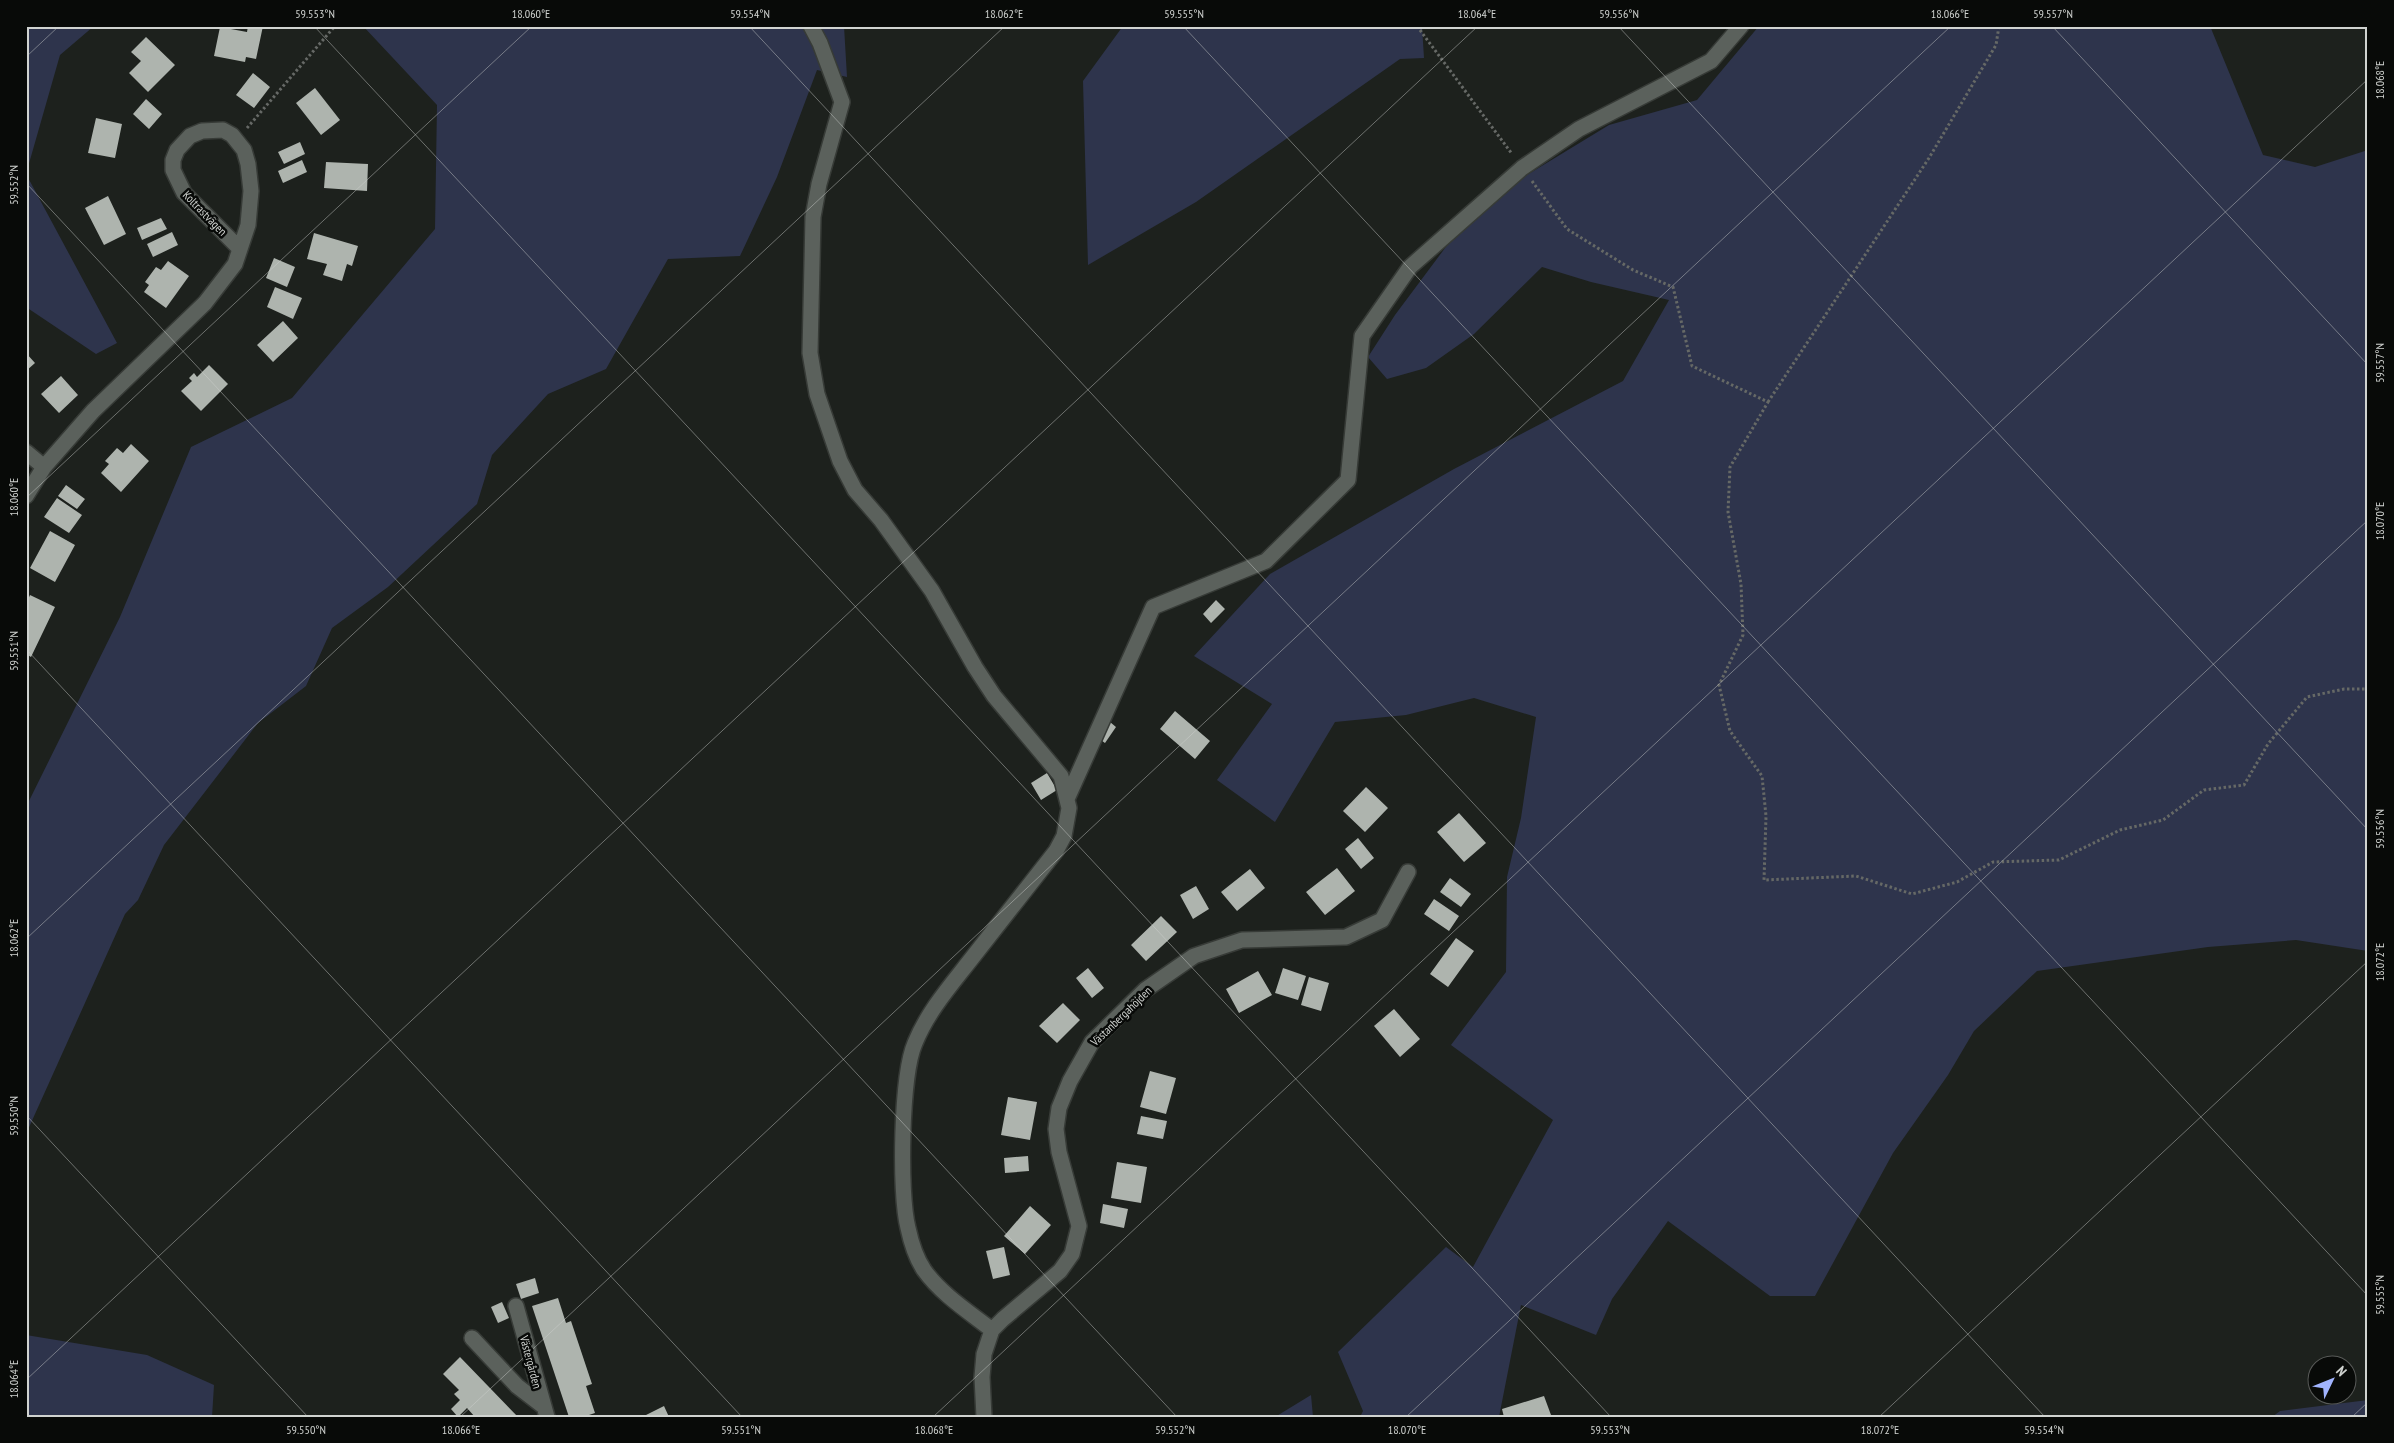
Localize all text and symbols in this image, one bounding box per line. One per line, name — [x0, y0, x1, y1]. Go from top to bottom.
text: 59.553°N — [295, 6, 335, 21]
text: 18.060°E — [512, 6, 550, 21]
text: 59.554°N — [730, 6, 770, 21]
text: 18.062°E — [985, 6, 1023, 21]
text: 59.555°N — [1164, 6, 1204, 21]
text: 18.064°E — [1458, 6, 1496, 21]
text: 59.556°N — [1599, 6, 1639, 21]
text: 18.066°E — [1931, 6, 1969, 21]
text: 59.557°N — [2033, 6, 2073, 21]
text: 18.068°E — [2372, 61, 2387, 99]
text: 59.552°N — [6, 165, 21, 205]
street label: Koltrastvägen — [180, 187, 230, 239]
text: 59.557°N — [2372, 343, 2387, 383]
text: 18.060°E — [6, 478, 21, 516]
text: 18.070°E — [2372, 502, 2387, 540]
text: 59.551°N — [6, 631, 21, 671]
text: 59.556°N — [2372, 809, 2387, 849]
text: 18.062°E — [6, 919, 21, 957]
text: 18.072°E — [2372, 943, 2387, 981]
street label: Västanbergahöjden — [1087, 983, 1155, 1050]
text: 59.550°N — [6, 1096, 21, 1136]
text: 59.555°N — [2372, 1275, 2387, 1315]
street label: Västergården — [516, 1333, 545, 1390]
north arrow — [2306, 1356, 2356, 1406]
text: 18.064°E — [6, 1360, 21, 1398]
text: N — [2332, 1362, 2351, 1380]
text: 59.550°N — [286, 1422, 326, 1437]
text: 18.066°E — [442, 1422, 480, 1437]
text: 59.551°N — [721, 1422, 761, 1437]
text: 18.068°E — [915, 1422, 953, 1437]
text: 59.552°N — [1155, 1422, 1195, 1437]
text: 18.070°E — [1388, 1422, 1426, 1437]
text: 59.553°N — [1590, 1422, 1630, 1437]
text: 18.072°E — [1861, 1422, 1899, 1437]
text: 59.554°N — [2024, 1422, 2064, 1437]

